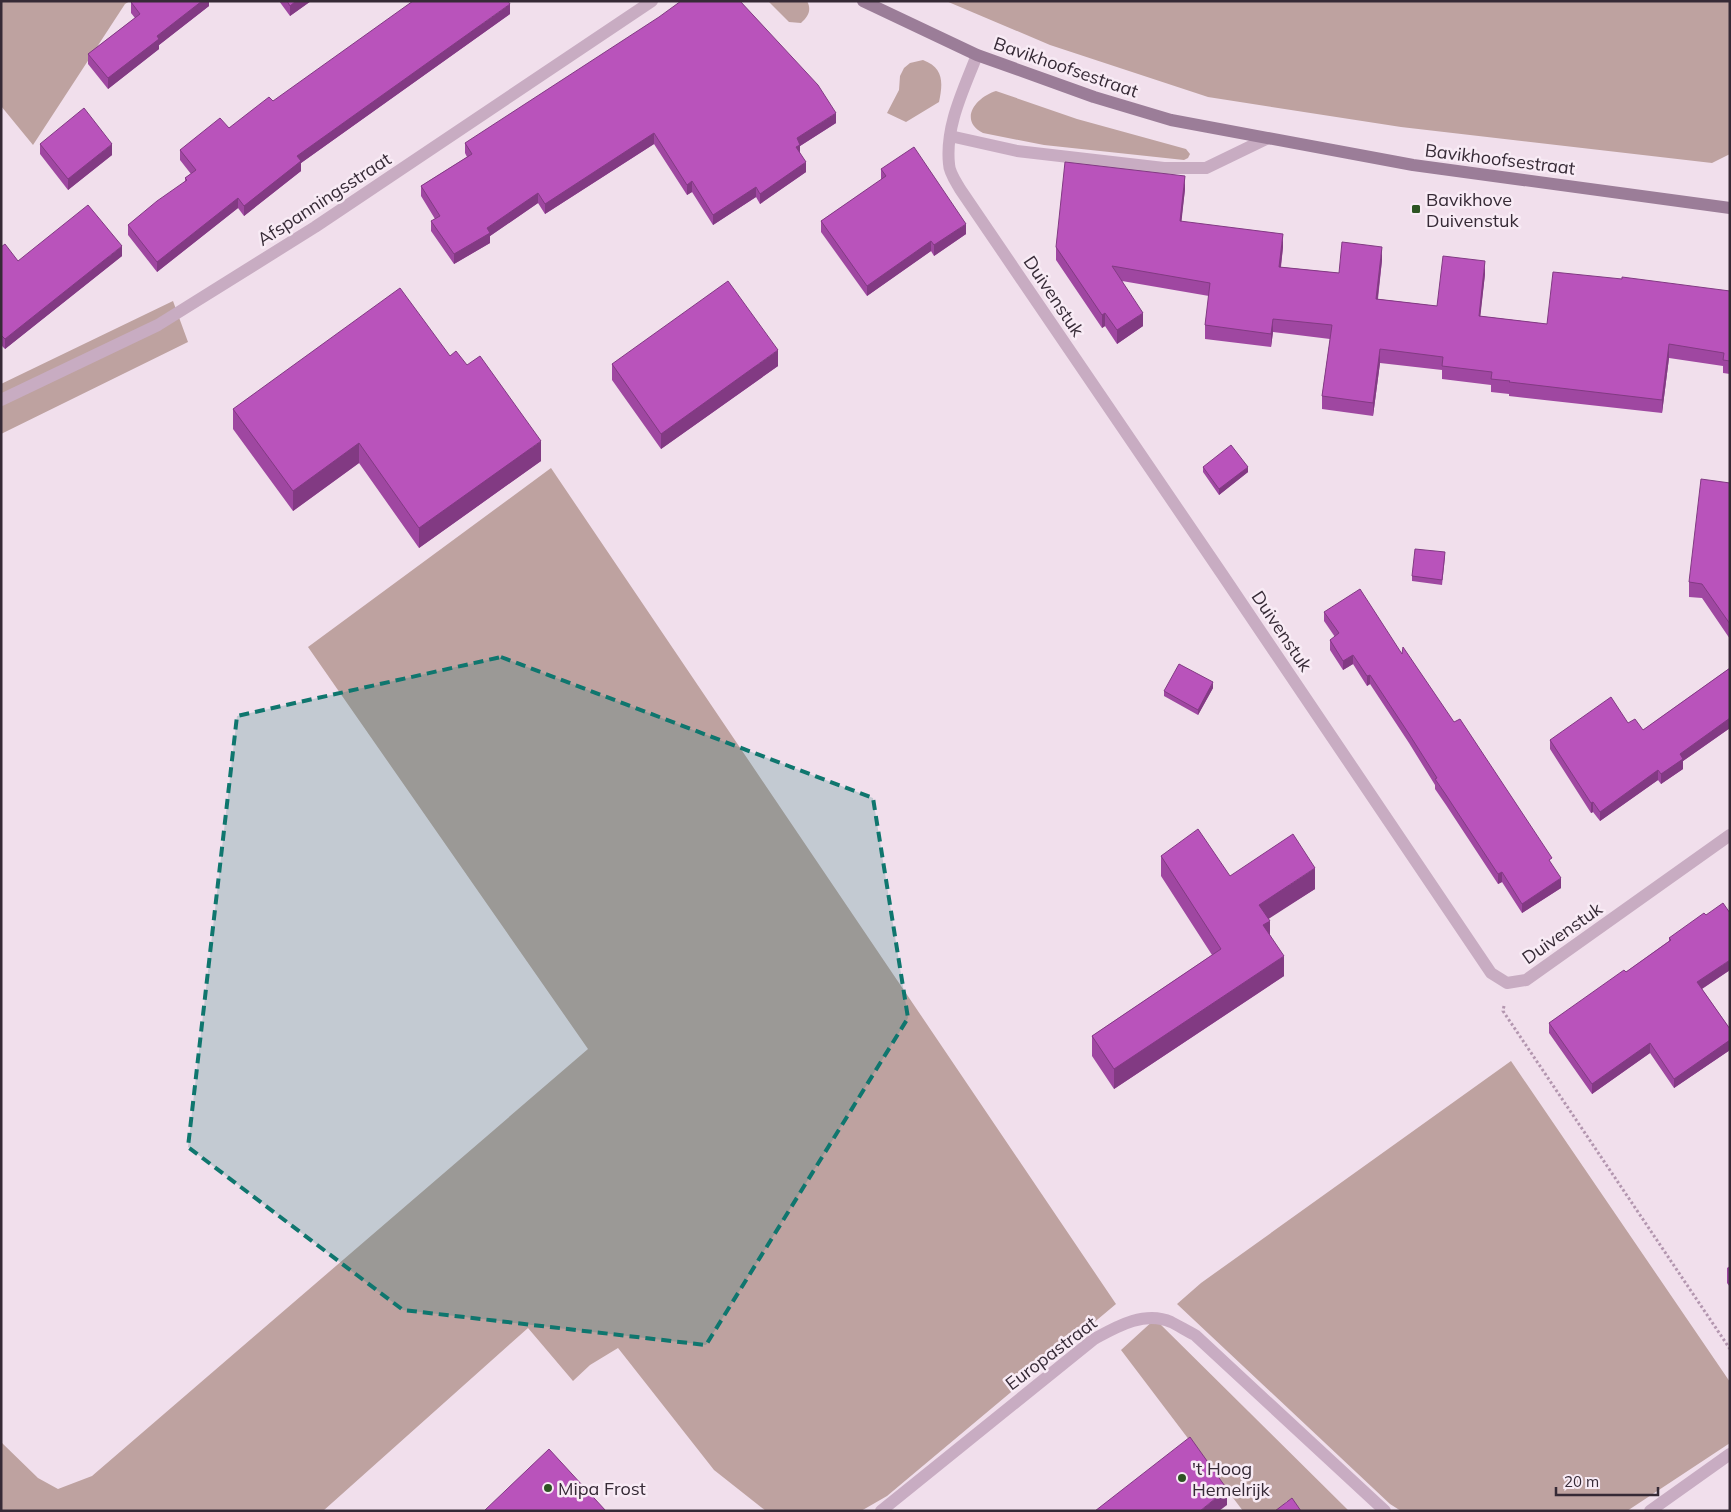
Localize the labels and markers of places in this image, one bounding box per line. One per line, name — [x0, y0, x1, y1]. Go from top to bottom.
place label: Bavikhove Duivenstuk — [1426, 188, 1519, 232]
marker: Bavikhove Duivenstuk — [1410, 203, 1422, 215]
place label: 't Hoog Hemelrijk — [1192, 1457, 1271, 1501]
marker: 't Hoog Hemelrijk — [1176, 1472, 1188, 1484]
place label: Mipa Frost — [558, 1477, 646, 1500]
marker: Mipa Frost — [542, 1482, 554, 1494]

